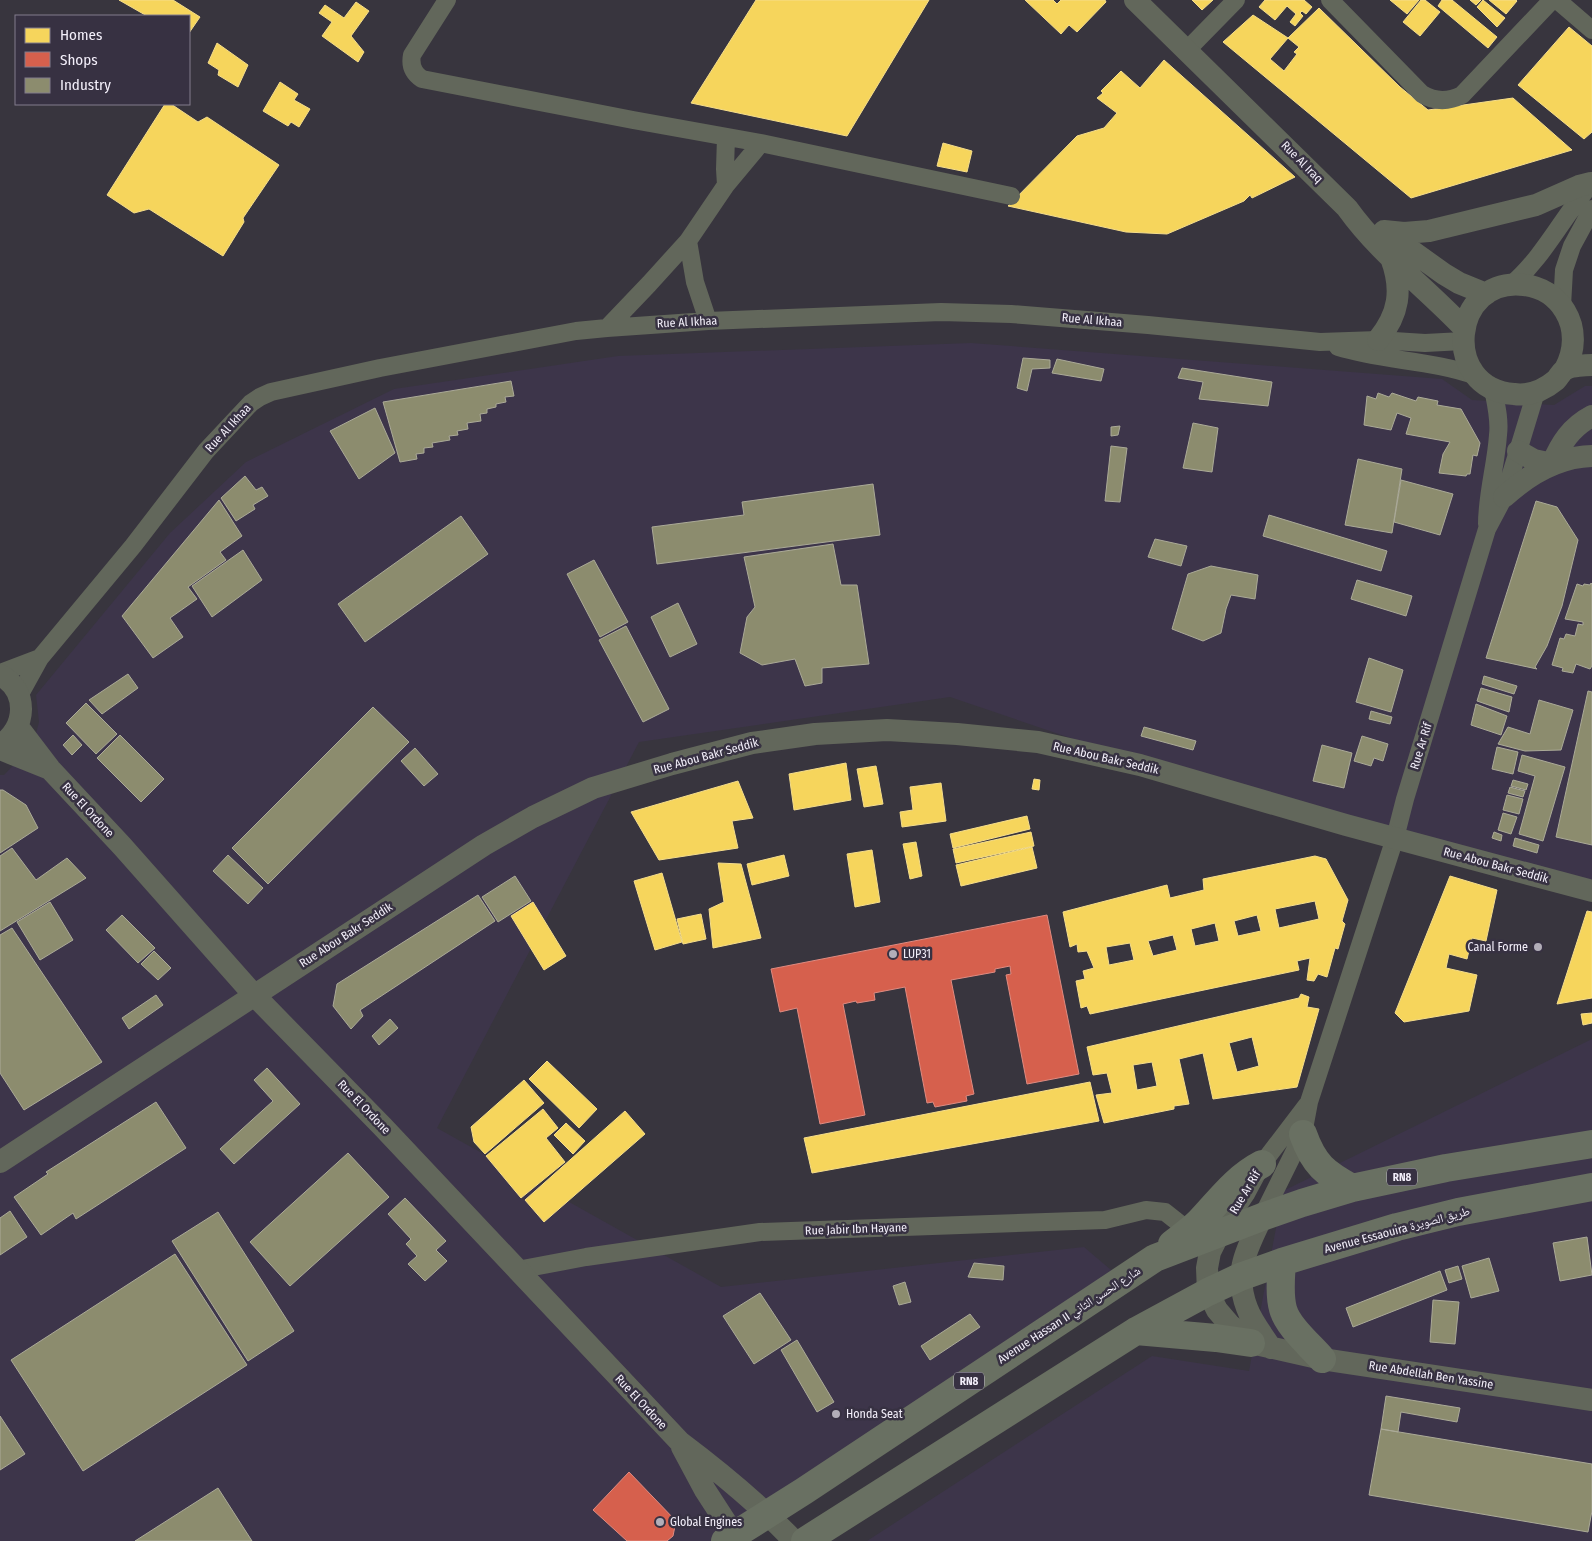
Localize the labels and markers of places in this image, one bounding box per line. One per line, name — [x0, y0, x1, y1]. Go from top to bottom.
place label: Canal Forme — [1468, 940, 1528, 954]
marker: Canal Forme — [1532, 941, 1544, 953]
place label: LUP31 — [903, 947, 931, 961]
marker: LUP31 — [887, 948, 899, 960]
place label: Honda Seat — [846, 1407, 903, 1421]
marker: Honda Seat — [830, 1408, 842, 1420]
place label: Global Engines — [670, 1515, 742, 1529]
marker: Global Engines — [654, 1516, 666, 1528]

